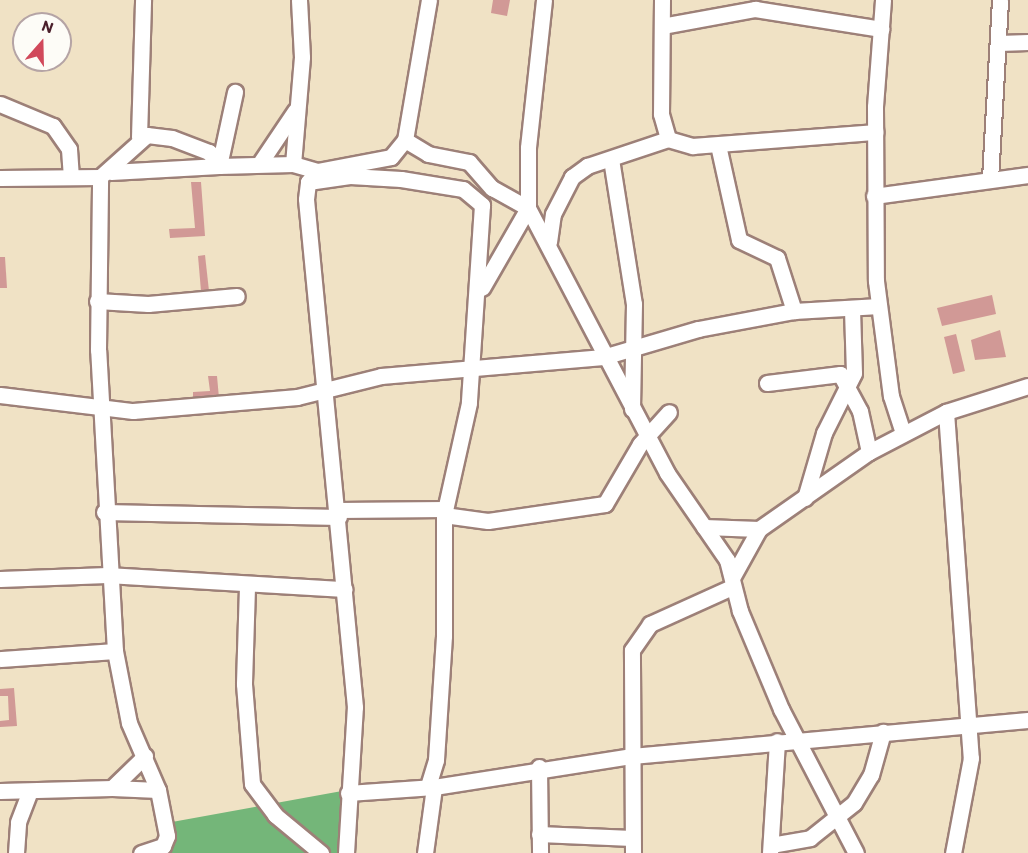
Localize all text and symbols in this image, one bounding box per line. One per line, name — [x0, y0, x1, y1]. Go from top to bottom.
north arrow — [12, 12, 72, 72]
text: N — [39, 16, 56, 37]

